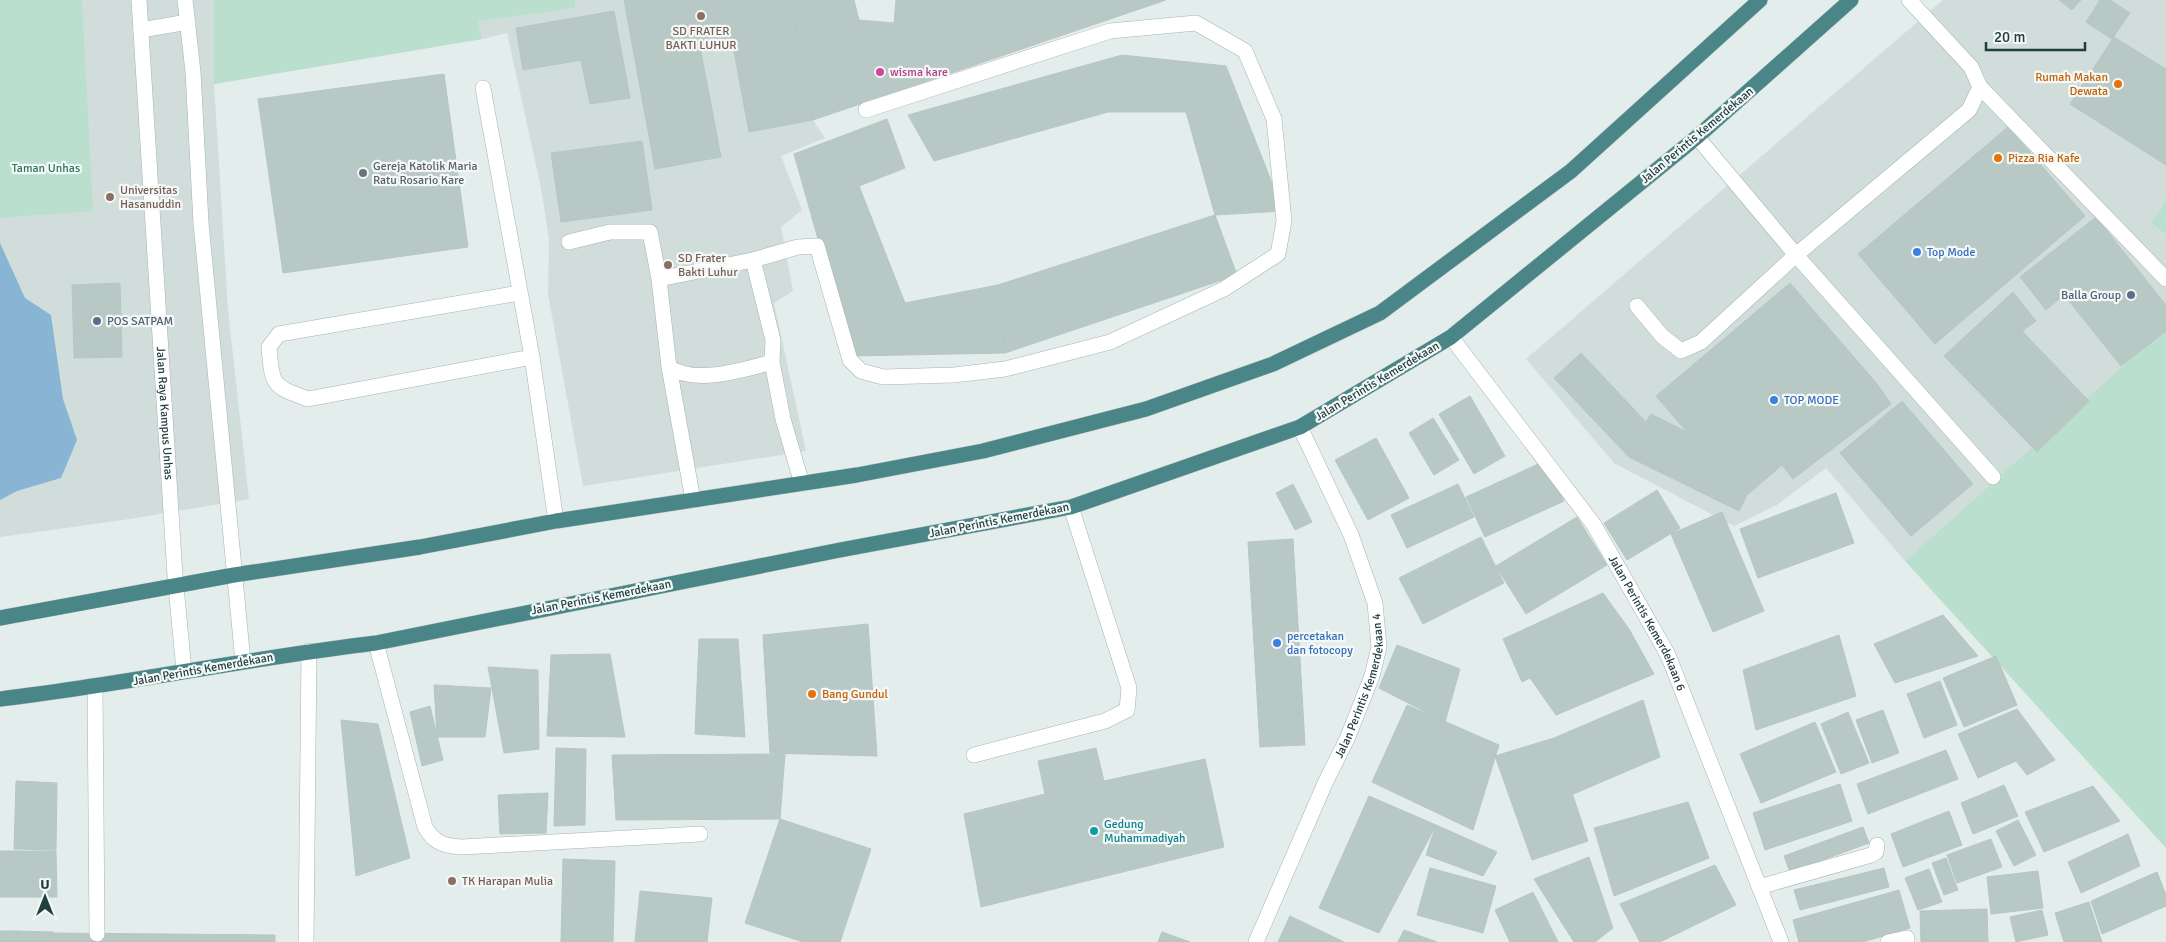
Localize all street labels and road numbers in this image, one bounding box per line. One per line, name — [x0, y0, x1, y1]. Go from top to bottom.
street label: Jalan Perintis Kemerdekaan — [1638, 84, 1757, 187]
street label: Jalan Perintis Kemerdekaan — [1312, 338, 1442, 424]
street label: Jalan Raya Kampus Unhas — [153, 346, 176, 480]
street label: Jalan Perintis Kemerdekaan — [928, 500, 1070, 541]
street label: Jalan Perintis Kemerdekaan 6 — [1605, 553, 1688, 693]
street label: Jalan Perintis Kemerdekaan — [530, 577, 672, 618]
street label: Jalan Perintis Kemerdekaan 4 — [1332, 612, 1387, 761]
street label: Jalan Perintis Kemerdekaan — [132, 650, 274, 689]

